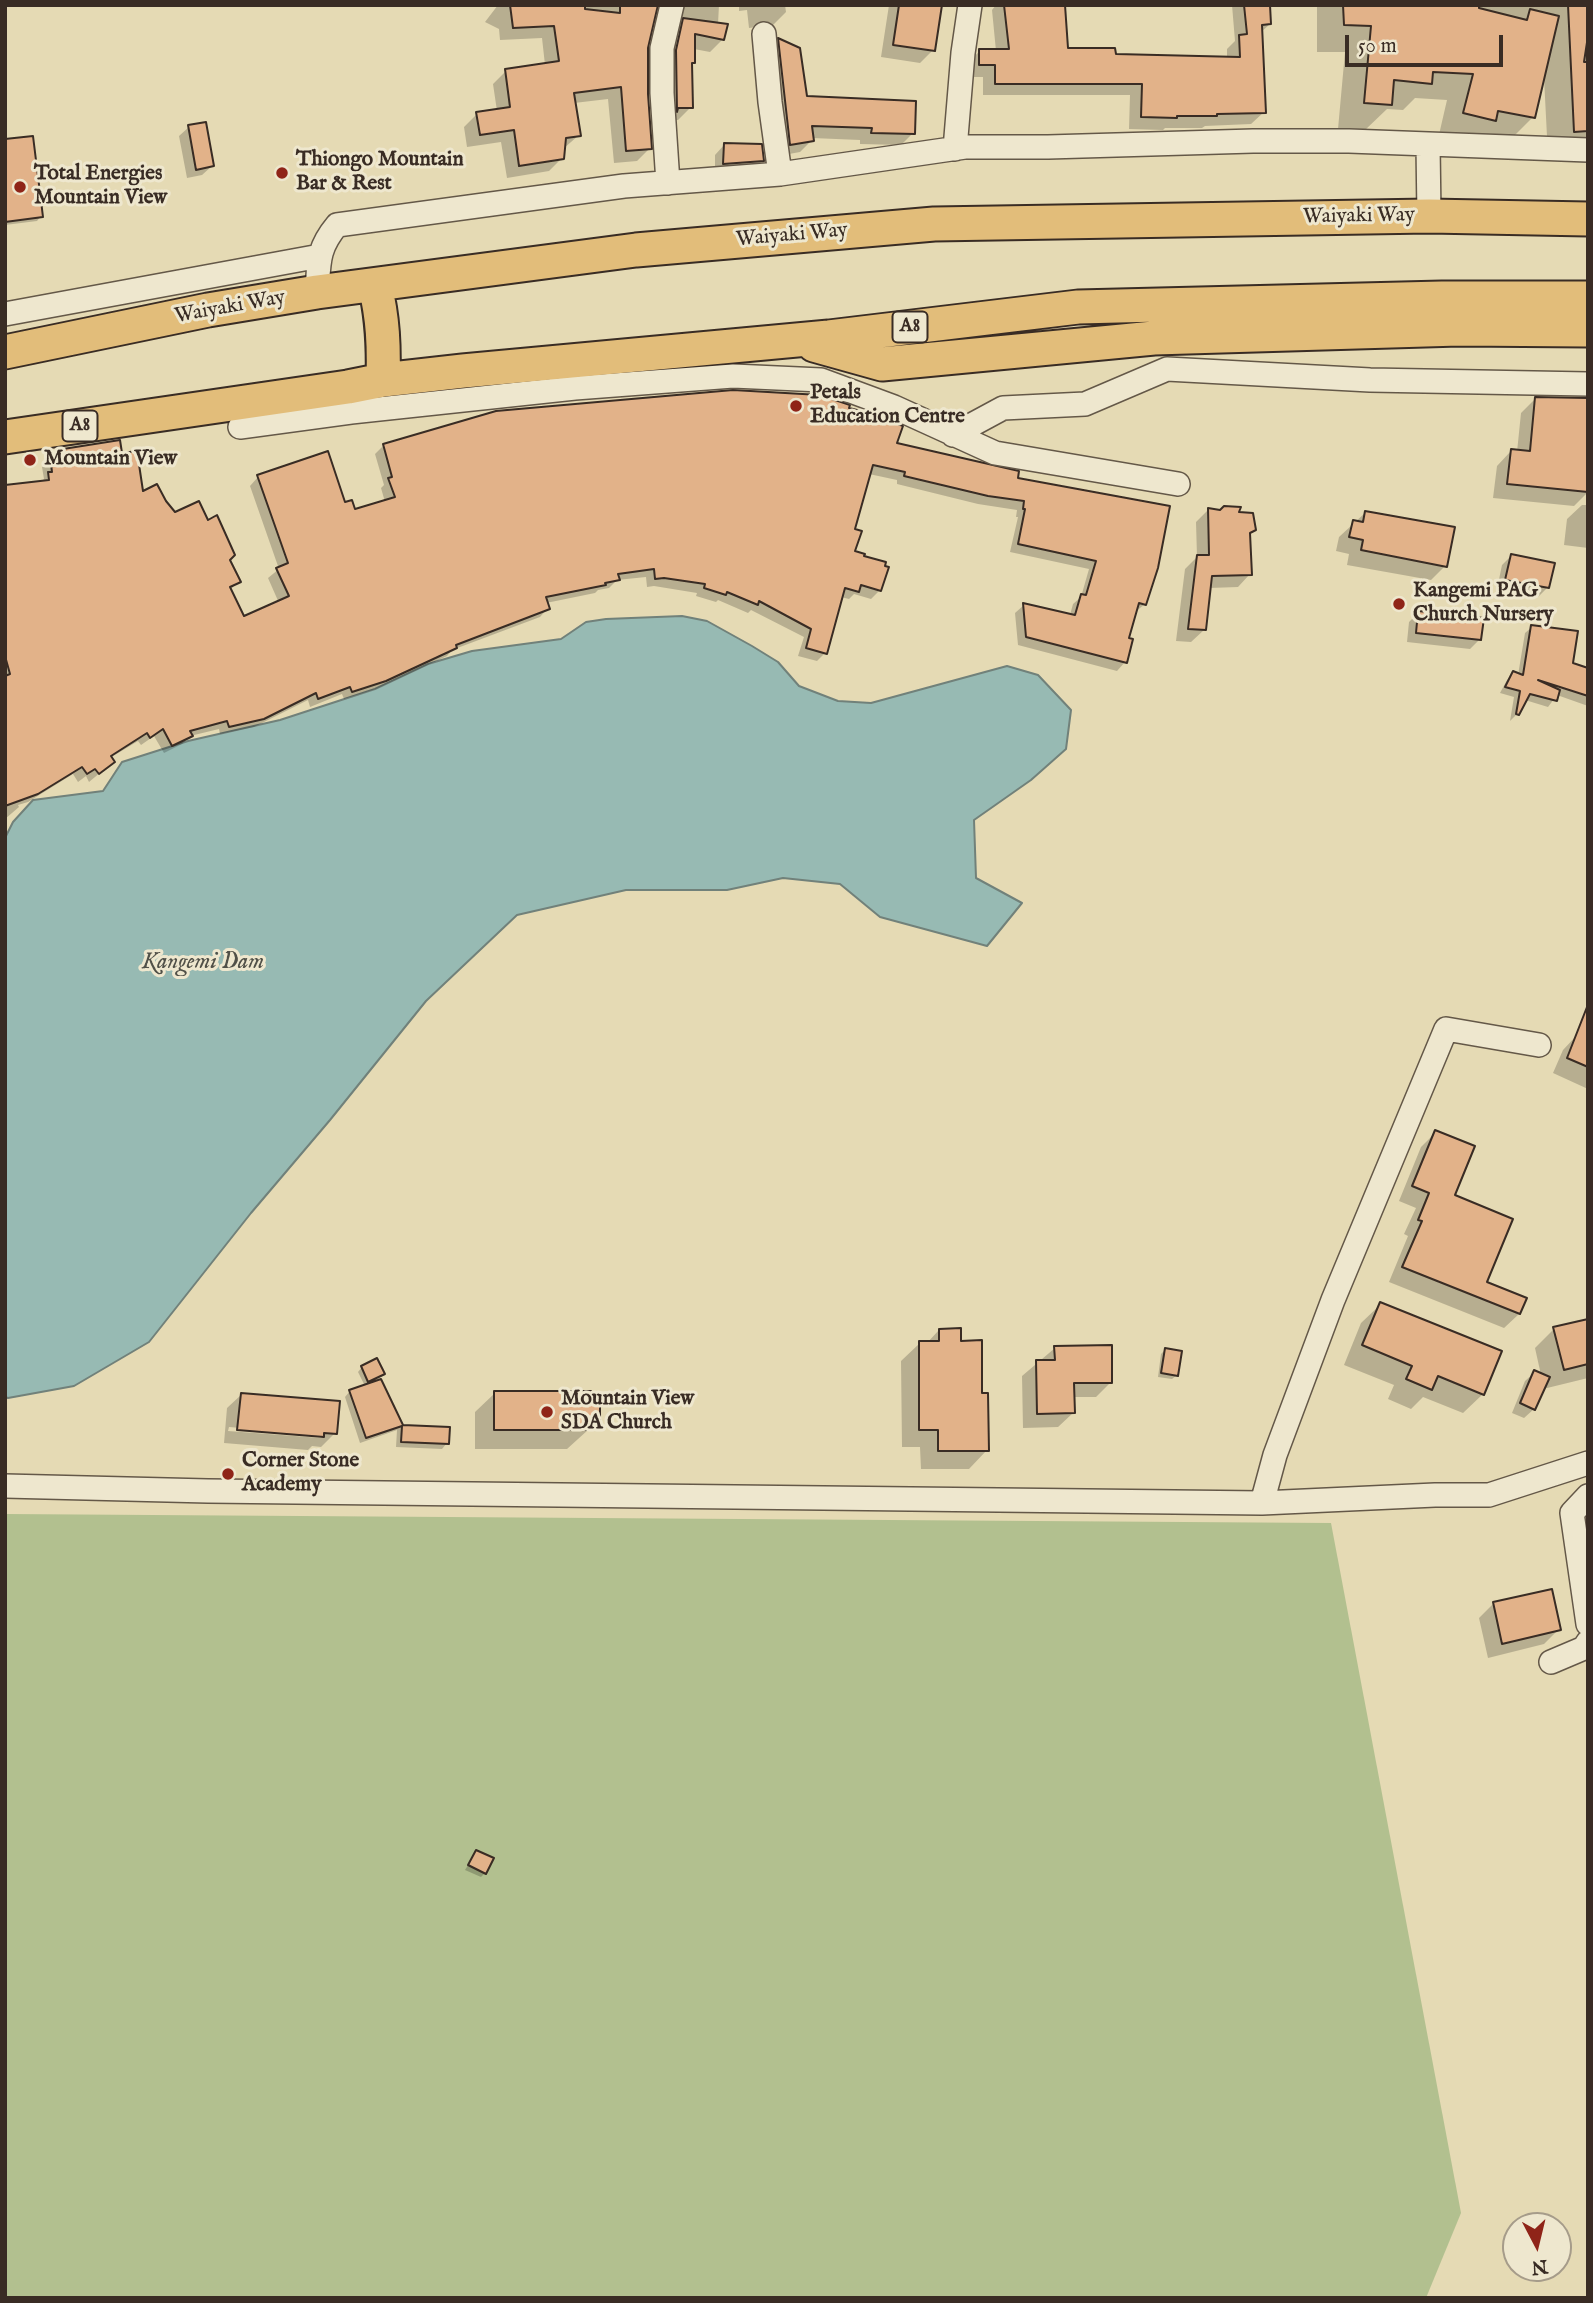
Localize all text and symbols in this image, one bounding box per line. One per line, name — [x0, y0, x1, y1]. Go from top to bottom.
scale bar — [1348, 21, 1506, 65]
text: 50 m — [1358, 33, 1397, 60]
place label: Thiongo Mountain Bar & Rest — [296, 148, 464, 198]
place label: Total Energies Mountain View — [34, 162, 167, 212]
marker: Thiongo Mountain Bar & Rest — [274, 165, 290, 181]
marker: Total Energies Mountain View — [12, 179, 28, 195]
street label: Waiyaki Way — [1303, 203, 1415, 231]
street label: Waiyaki Way — [735, 219, 849, 253]
street label: Waiyaki Way — [173, 286, 287, 330]
road number: A8 — [892, 312, 928, 342]
place label: Petals Education Centre — [810, 381, 965, 431]
marker: Petals Education Centre — [788, 398, 804, 414]
road number: A8 — [62, 410, 98, 442]
place label: Mountain View — [44, 447, 177, 473]
marker: Mountain View — [22, 452, 38, 468]
place label: Kangemi PAG Church Nursery — [1413, 579, 1554, 629]
marker: Kangemi PAG Church Nursery — [1391, 596, 1407, 612]
water label: Kangemi Dam — [142, 949, 264, 977]
place label: Mountain View SDA Church — [561, 1387, 694, 1437]
marker: Mountain View SDA Church — [539, 1404, 555, 1420]
place label: Corner Stone Academy — [242, 1449, 359, 1499]
marker: Corner Stone Academy — [220, 1466, 236, 1482]
north arrow — [1502, 2212, 1572, 2282]
text: N — [1530, 2253, 1549, 2279]

